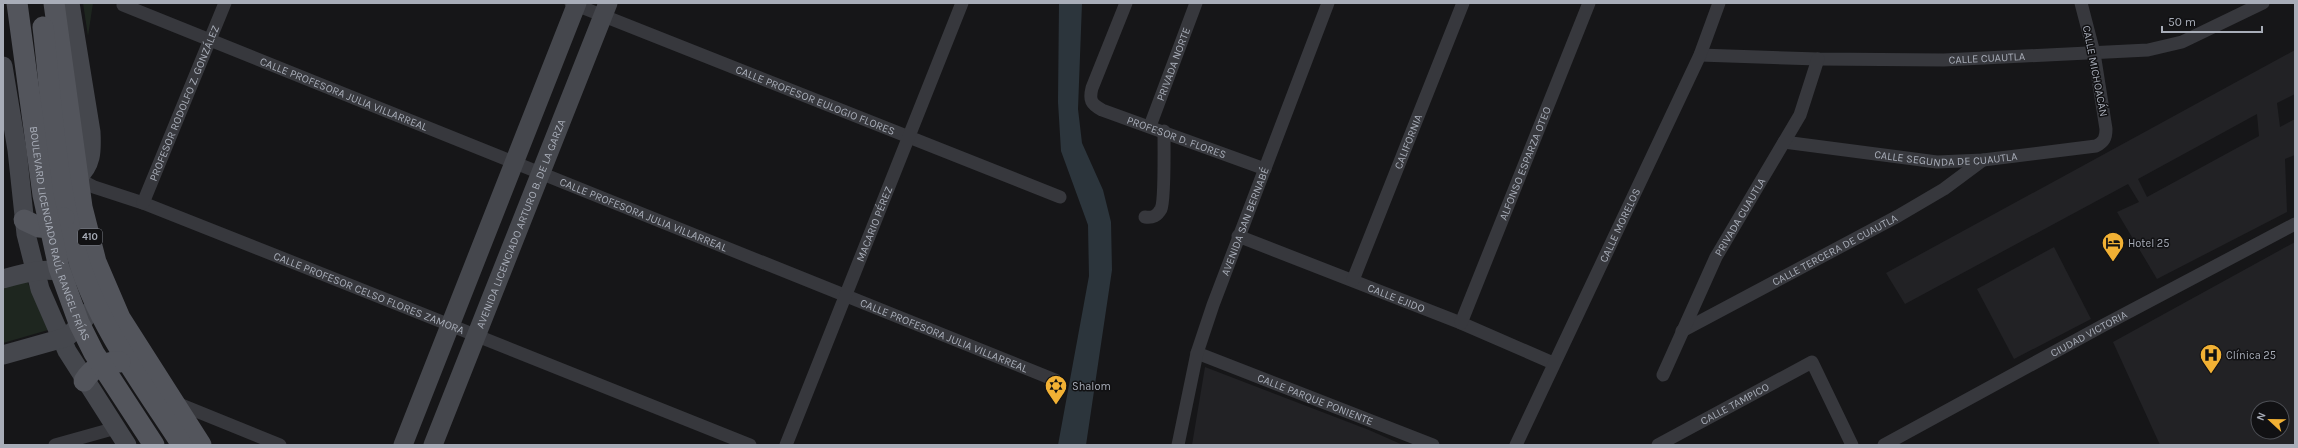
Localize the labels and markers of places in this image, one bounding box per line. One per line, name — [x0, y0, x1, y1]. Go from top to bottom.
hotel icon: Hotel 25 — [2100, 230, 2126, 263]
place label: Hotel 25 — [2128, 237, 2169, 250]
hospital icon: Clínica 25 — [2198, 342, 2224, 375]
place label: Clínica 25 — [2226, 349, 2276, 362]
synagogue icon: Shalom — [1043, 373, 1069, 406]
place label: Shalom — [1072, 380, 1111, 393]

